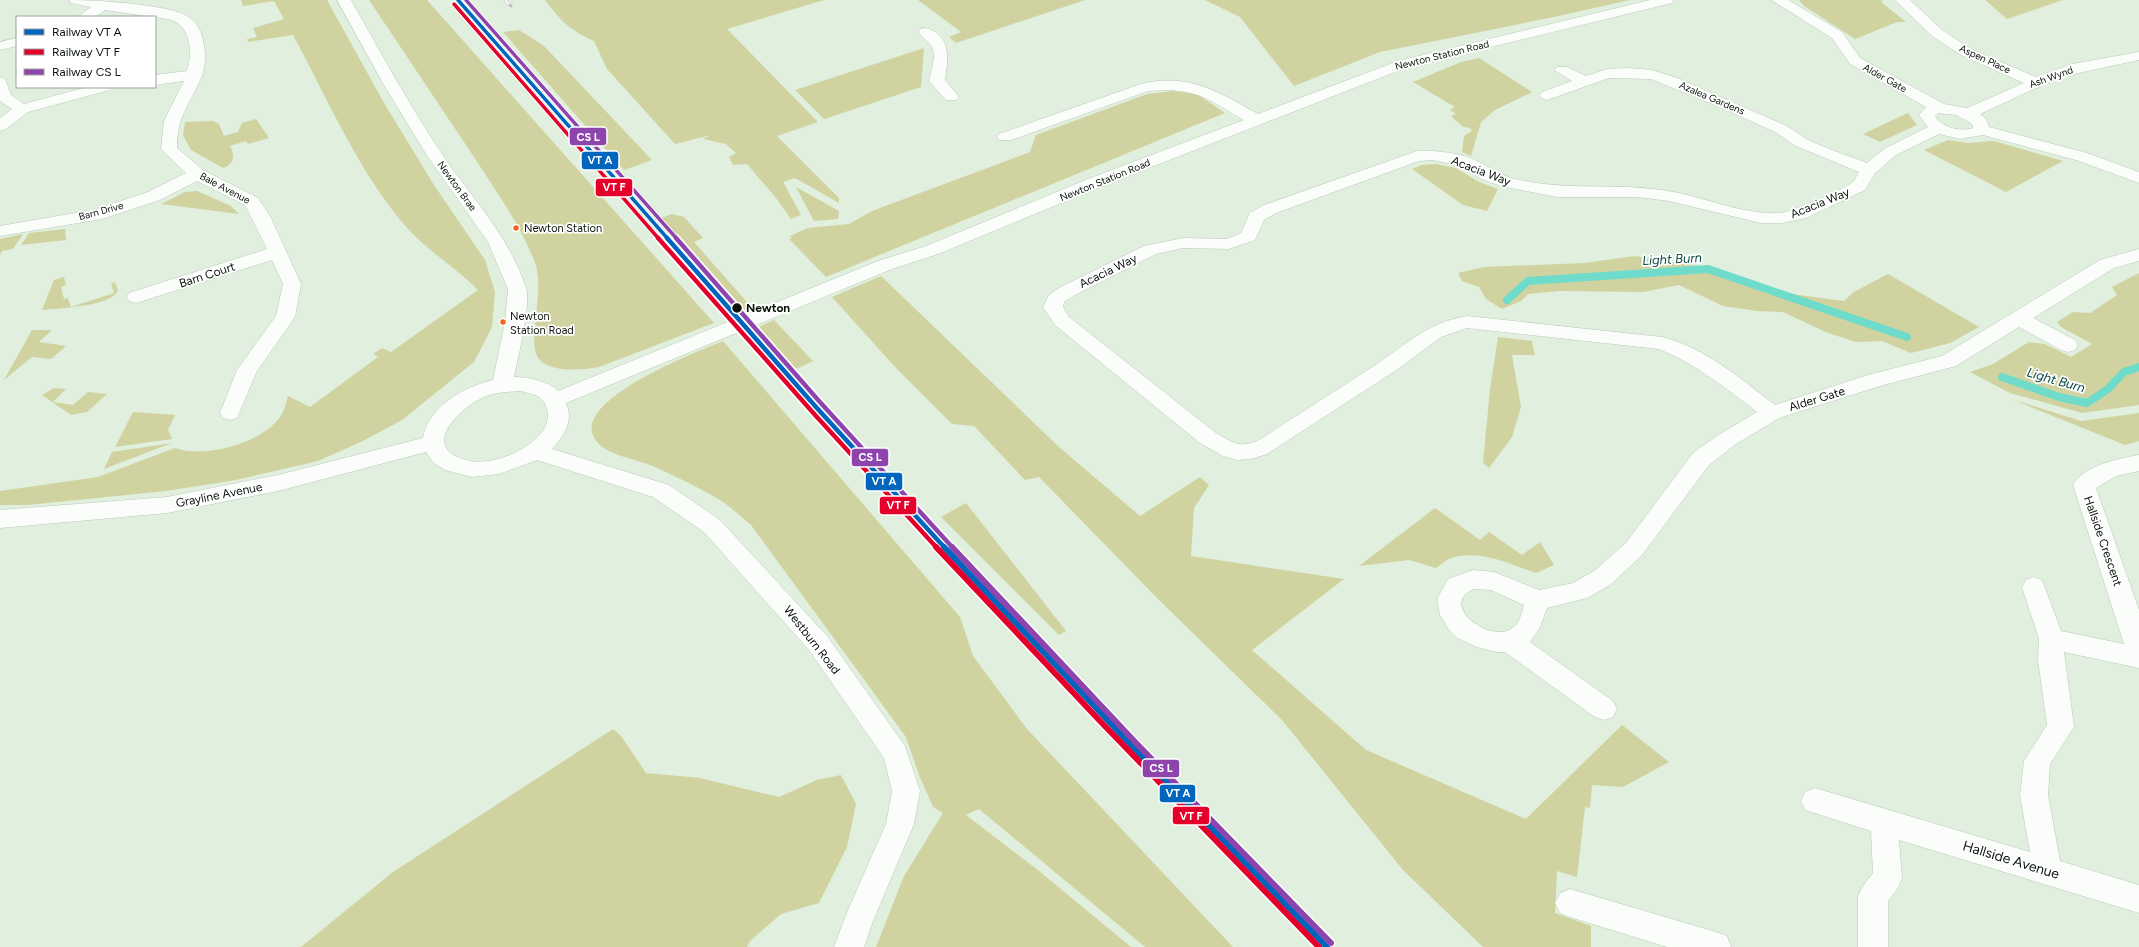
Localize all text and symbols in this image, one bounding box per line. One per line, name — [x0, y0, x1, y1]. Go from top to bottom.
legend — [16, 16, 156, 88]
text: Railway VT A — [52, 25, 122, 39]
street label: Newton Station Road — [1394, 37, 1491, 73]
street label: Aspen Place — [1957, 42, 2013, 77]
text: Railway VT F — [52, 45, 121, 59]
street label: Alder Gate — [1861, 61, 1910, 96]
street label: Ash Wynd — [2027, 63, 2075, 91]
text: Railway CS L — [52, 65, 122, 79]
street label: Azalea Gardens — [1677, 78, 1747, 118]
line badge: CS L — [569, 127, 607, 146]
text: CS L — [576, 131, 600, 144]
line badge: VT A — [581, 151, 619, 170]
street label: Acacia Way — [1449, 153, 1513, 189]
text: VT A — [588, 154, 613, 167]
street label: Newton Station Road — [1058, 156, 1152, 204]
street label: Newton Brae — [435, 158, 480, 214]
street label: Bale Avenue — [198, 169, 253, 207]
line badge: VT F — [595, 178, 633, 197]
text: VT F — [602, 181, 626, 194]
street label: Acacia Way — [1788, 185, 1852, 221]
street label: Barn Drive — [77, 199, 125, 223]
place label: Newton Station — [524, 222, 602, 235]
marker: Newton Station — [511, 223, 521, 233]
water label: Light Burn — [1642, 250, 1702, 268]
street label: Acacia Way — [1077, 251, 1140, 291]
street label: Barn Court — [177, 259, 237, 291]
marker: Newton — [730, 301, 744, 315]
place label: Newton — [746, 301, 790, 315]
place label: Newton Station Road — [510, 310, 574, 337]
marker: Newton Station Road — [498, 317, 508, 327]
water label: Light Burn — [2025, 365, 2087, 395]
street label: Alder Gate — [1787, 384, 1847, 414]
line badge: CS L — [851, 448, 889, 467]
text: CS L — [858, 451, 882, 464]
line badge: VT A — [865, 472, 903, 491]
text: VT A — [872, 475, 897, 488]
street label: Grayline Avenue — [175, 480, 264, 510]
street label: Hallside Crescent — [2081, 494, 2125, 588]
line badge: VT F — [879, 496, 917, 515]
text: VT F — [886, 499, 910, 512]
street label: Westburn Road — [781, 603, 843, 677]
line badge: CS L — [1142, 759, 1180, 778]
text: CS L — [1149, 762, 1173, 775]
line badge: VT A — [1159, 784, 1196, 803]
text: VT A — [1166, 787, 1191, 800]
line badge: VT F — [1172, 806, 1210, 825]
text: VT F — [1179, 810, 1203, 823]
street label: Hallside Avenue — [1961, 837, 2062, 883]

